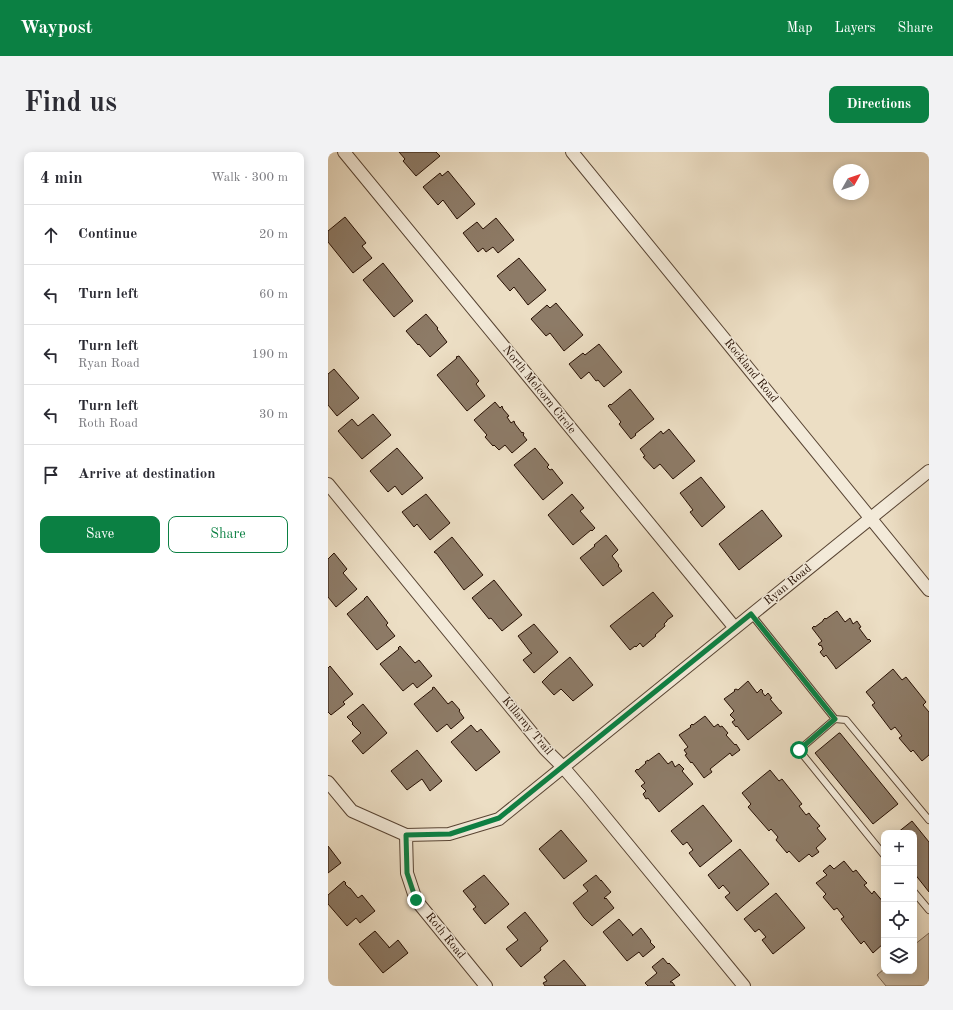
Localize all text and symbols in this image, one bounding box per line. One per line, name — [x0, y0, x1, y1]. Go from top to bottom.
text: Waypost — [20, 19, 93, 38]
text: Map — [787, 21, 813, 35]
text: Layers — [835, 21, 876, 35]
text: Share — [898, 21, 933, 35]
button: Directions — [829, 86, 929, 123]
text: Find us — [24, 90, 117, 118]
north arrow — [833, 164, 869, 200]
text: 4 min — [40, 170, 83, 187]
text: Walk · 300 m — [211, 171, 288, 184]
icon: ahead — [40, 224, 62, 246]
text: Continue — [78, 227, 137, 242]
text: 20 m — [259, 228, 288, 241]
icon: left — [40, 284, 62, 306]
text: Turn left — [78, 287, 138, 302]
text: 60 m — [259, 288, 288, 301]
street label: Rockland Road — [722, 337, 780, 405]
text: Turn left — [78, 339, 138, 354]
icon: left — [40, 344, 62, 366]
street label: North Melcorn Circle — [500, 344, 578, 437]
text: 190 m — [251, 348, 288, 361]
text: Ryan Road — [78, 357, 140, 370]
text: Turn left — [78, 399, 138, 414]
icon: left — [40, 404, 62, 426]
text: 30 m — [259, 408, 288, 421]
text: Roth Road — [78, 417, 138, 430]
icon: arrive — [40, 464, 62, 486]
text: Arrive at destination — [78, 467, 216, 482]
button: Save — [40, 516, 160, 553]
button: Share — [168, 516, 288, 553]
street label: Ryan Road — [762, 562, 814, 608]
street label: Killarny Trail — [499, 695, 555, 757]
route start — [790, 741, 808, 759]
map controls — [881, 830, 917, 974]
button: + — [881, 830, 917, 866]
button: − — [881, 866, 917, 902]
route end — [407, 891, 425, 909]
button: locate — [881, 902, 917, 938]
street label: Roth Road — [423, 911, 467, 961]
button: layers — [881, 938, 917, 974]

